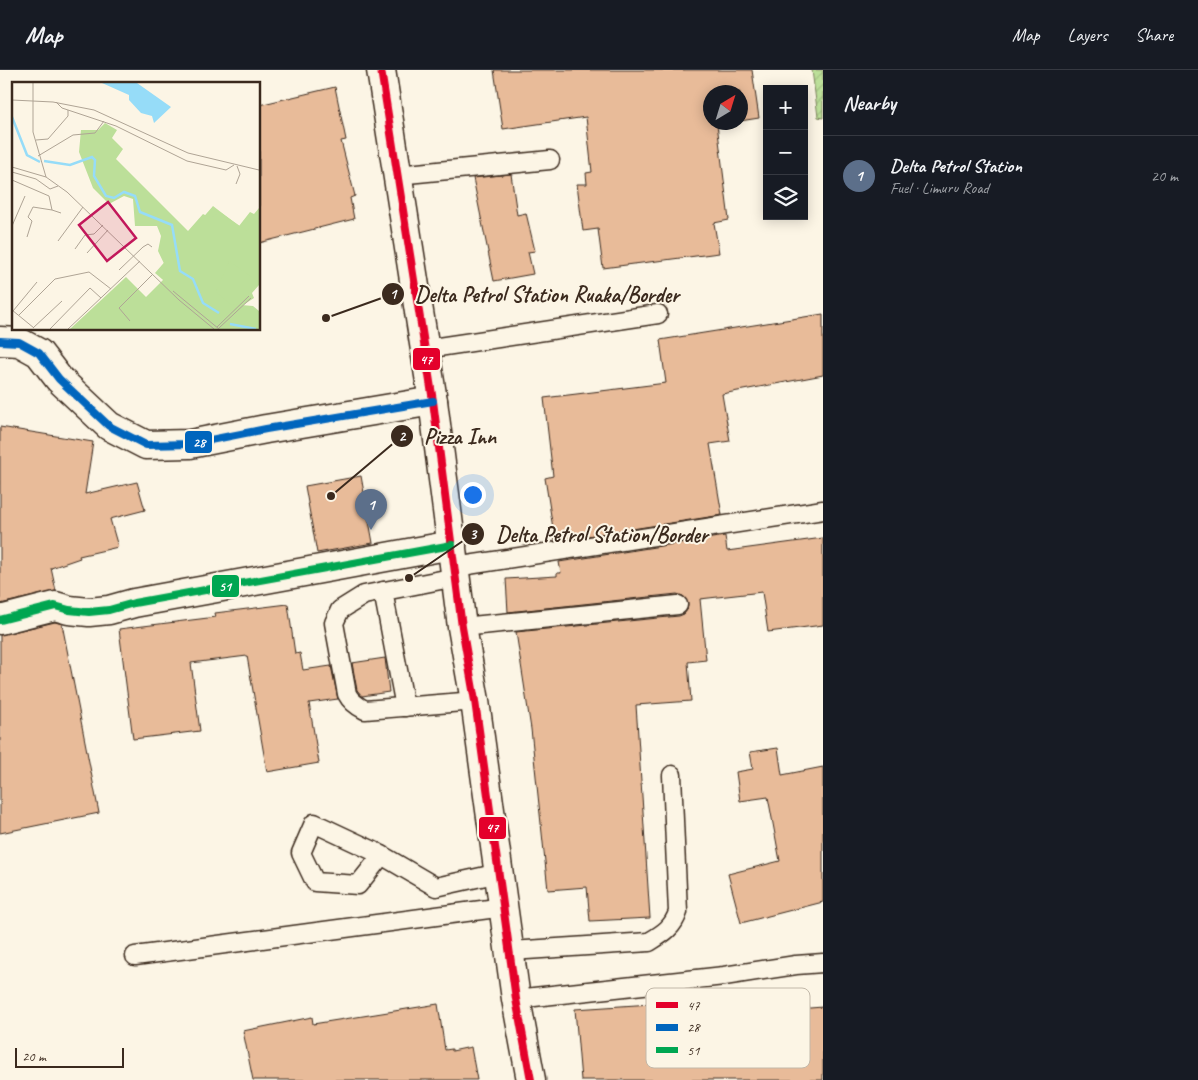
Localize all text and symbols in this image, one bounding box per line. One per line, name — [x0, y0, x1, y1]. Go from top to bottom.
text: Map — [25, 20, 62, 50]
text: Map — [1012, 24, 1040, 46]
text: Layers — [1068, 24, 1107, 46]
text: Share — [1135, 24, 1173, 46]
inset map — [12, 82, 260, 330]
north arrow — [703, 85, 748, 130]
map controls — [763, 85, 808, 220]
button: + — [763, 85, 808, 130]
text: Nearby — [843, 90, 896, 116]
button: − — [763, 130, 808, 175]
text: Delta Petrol Station — [890, 154, 1022, 178]
text: 1 — [855, 166, 863, 186]
text: 20 m — [1151, 166, 1178, 186]
button: layers — [763, 175, 808, 220]
text: Fuel · Limuru Road — [890, 178, 989, 198]
callout: Delta Petrol Station Ruaka/Border — [380, 275, 689, 312]
text: Delta Petrol Station Ruaka/Border — [415, 281, 681, 309]
text: 1 — [390, 285, 399, 304]
line badge: 47 — [412, 347, 441, 371]
text: 47 — [420, 351, 434, 368]
callout: Pizza Inn — [389, 417, 506, 454]
text: Pizza Inn — [424, 423, 497, 451]
text: 2 — [399, 427, 407, 446]
line badge: 28 — [184, 430, 213, 454]
text: 28 — [193, 434, 207, 451]
your location — [460, 482, 486, 508]
pin: 1 — [355, 489, 387, 530]
callout: Delta Petrol Station/Border — [461, 516, 718, 553]
text: Delta Petrol Station/Border — [496, 521, 710, 549]
text: 3 — [470, 525, 478, 544]
line badge: 51 — [211, 574, 240, 598]
text: 51 — [219, 578, 233, 595]
line badge: 47 — [478, 816, 507, 840]
text: 47 — [486, 819, 500, 836]
legend — [646, 988, 810, 1068]
text: 47 — [687, 997, 700, 1014]
text: 28 — [687, 1019, 701, 1036]
text: 51 — [687, 1042, 700, 1059]
scale bar — [15, 1045, 124, 1068]
text: 20 m — [22, 1048, 46, 1065]

